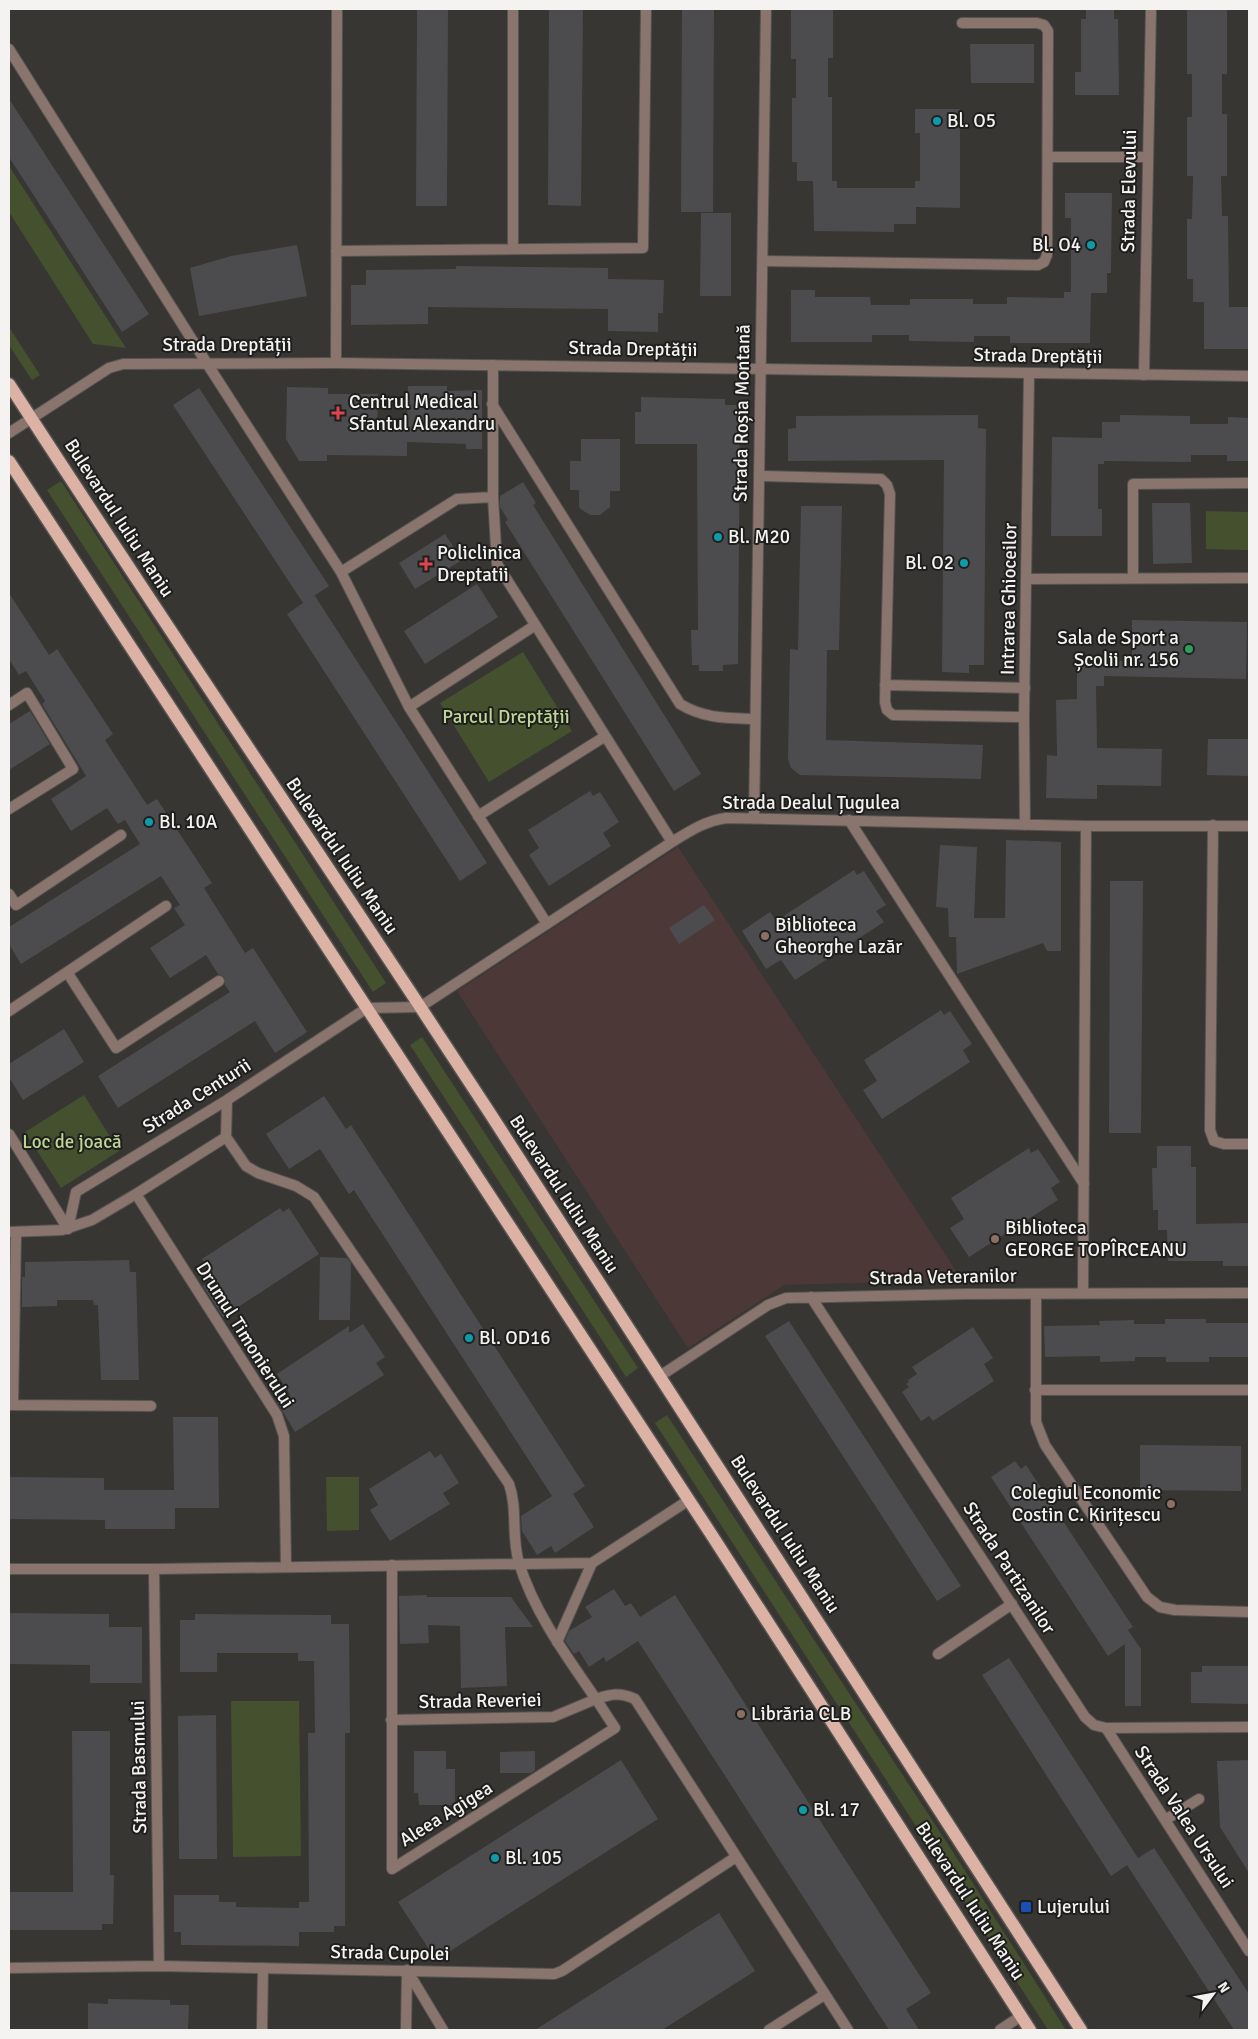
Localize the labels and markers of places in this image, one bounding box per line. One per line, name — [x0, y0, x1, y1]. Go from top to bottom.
place label: Bl. O5 — [947, 109, 996, 133]
marker: Bl. O5 — [931, 115, 943, 127]
place label: Bl. O4 — [1032, 233, 1081, 257]
marker: Bl. O4 — [1085, 239, 1097, 251]
place label: Centrul Medical Sfantul Alexandru — [349, 390, 495, 436]
marker: Centrul Medical Sfantul Alexandru — [331, 406, 345, 420]
place label: Bl. M20 — [728, 525, 790, 549]
marker: Bl. M20 — [712, 531, 724, 543]
place label: Policlinica Dreptatii — [437, 541, 521, 587]
place label: Bl. O2 — [905, 551, 954, 575]
marker: Policlinica Dreptatii — [419, 557, 433, 571]
marker: Bl. O2 — [958, 557, 970, 569]
place label: Sala de Sport a Școlii nr. 156 — [1057, 626, 1179, 672]
marker: Sala de Sport a Școlii nr. 156 — [1183, 643, 1195, 655]
place label: Bl. 10A — [159, 810, 218, 834]
marker: Bl. 10A — [143, 816, 155, 828]
place label: Biblioteca Gheorghe Lazăr — [775, 913, 902, 959]
marker: Biblioteca Gheorghe Lazăr — [759, 930, 771, 942]
place label: Biblioteca GEORGE TOPÎRCEANU — [1005, 1216, 1187, 1262]
marker: Biblioteca GEORGE TOPÎRCEANU — [989, 1233, 1001, 1245]
place label: Bl. OD16 — [479, 1326, 551, 1350]
marker: Bl. OD16 — [463, 1332, 475, 1344]
place label: Colegiul Economic Costin C. Kirițescu — [1011, 1481, 1161, 1527]
marker: Colegiul Economic Costin C. Kirițescu — [1165, 1498, 1177, 1510]
place label: Librăria CLB — [751, 1702, 851, 1726]
marker: Librăria CLB — [735, 1708, 747, 1720]
place label: Bl. 17 — [813, 1798, 860, 1822]
marker: Bl. 17 — [797, 1804, 809, 1816]
place label: Bl. 105 — [505, 1846, 562, 1870]
marker: Bl. 105 — [489, 1852, 501, 1864]
place label: Lujerului — [1037, 1895, 1110, 1919]
marker: Lujerului — [1019, 1900, 1033, 1914]

